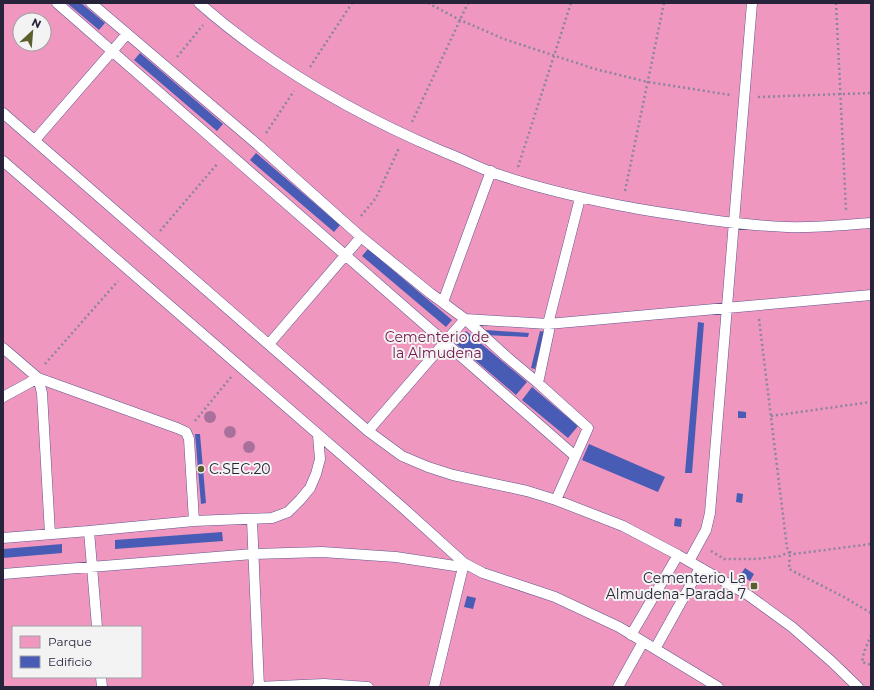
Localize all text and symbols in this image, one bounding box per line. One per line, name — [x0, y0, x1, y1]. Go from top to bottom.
north arrow — [12, 12, 52, 52]
text: N — [29, 15, 43, 31]
park label: Cementerio de la Almudena — [385, 328, 489, 362]
place label: C.SEC.20 — [209, 460, 271, 478]
marker: C.SEC.20 — [196, 464, 206, 474]
place label: Cementerio La Almudena-Parada 7 — [606, 569, 746, 603]
marker: Cementerio La Almudena-Parada 7 — [749, 581, 759, 591]
legend — [12, 626, 142, 678]
text: Parque — [48, 634, 92, 649]
text: Edificio — [48, 654, 92, 669]

